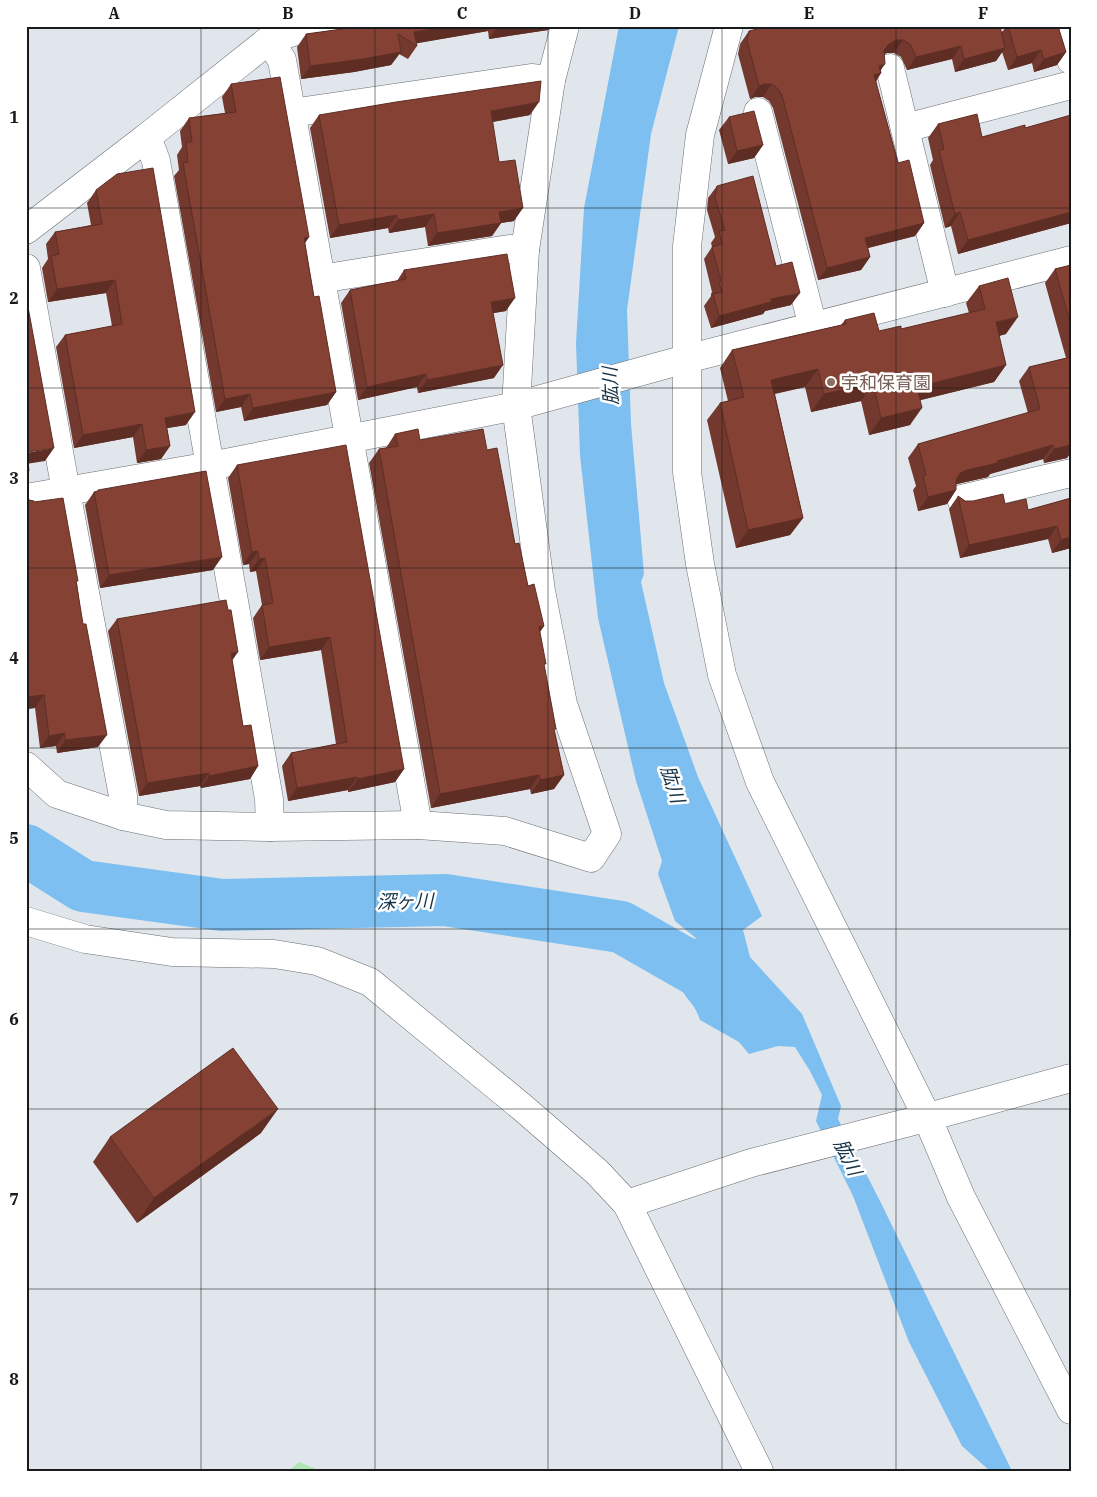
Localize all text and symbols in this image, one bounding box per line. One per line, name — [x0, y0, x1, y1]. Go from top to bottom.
text: A — [108, 3, 120, 23]
text: B — [282, 3, 294, 23]
text: C — [457, 3, 467, 23]
text: D — [629, 3, 641, 23]
text: E — [804, 3, 814, 23]
text: F — [978, 3, 988, 23]
text: 1 — [9, 107, 19, 127]
text: 2 — [9, 288, 19, 308]
water label: 肱川 — [597, 365, 623, 405]
place label: 宇和保育園 — [841, 371, 931, 394]
marker: 宇和保育園 — [825, 376, 837, 388]
text: 3 — [9, 468, 19, 488]
text: 4 — [9, 648, 19, 668]
water label: 肱川 — [656, 762, 691, 808]
text: 5 — [9, 828, 19, 848]
water label: 深ヶ川 — [376, 888, 436, 913]
text: 6 — [9, 1009, 19, 1029]
water label: 肱川 — [829, 1135, 868, 1181]
text: 7 — [9, 1189, 19, 1209]
text: 8 — [9, 1369, 19, 1389]

